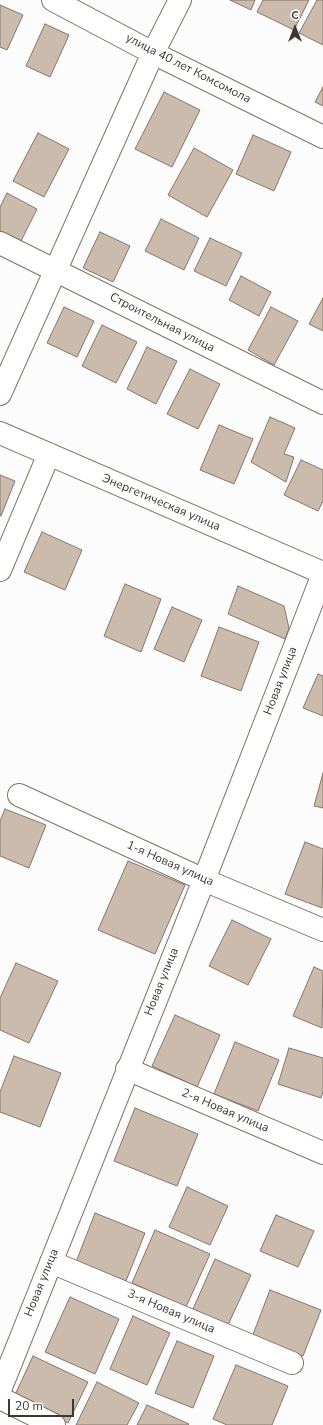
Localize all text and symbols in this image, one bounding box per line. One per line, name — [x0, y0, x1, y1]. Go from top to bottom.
north arrow — [275, 8, 315, 48]
text: С — [291, 8, 299, 23]
street label: улица 40 лет Комсомола — [123, 31, 253, 107]
street label: Строительная улица — [107, 290, 217, 356]
street label: Энергетическая улица — [100, 471, 222, 535]
street label: Новая улица — [261, 645, 301, 717]
street label: 1-я Новая улица — [124, 838, 216, 890]
street label: Новая улица — [142, 946, 182, 1018]
street label: 2-я Новая улица — [179, 1086, 271, 1136]
street label: Новая улица — [22, 1247, 62, 1319]
street label: 3-я Новая улица — [125, 1287, 217, 1337]
scale bar — [10, 1391, 76, 1417]
text: 20 m — [15, 1398, 43, 1414]

